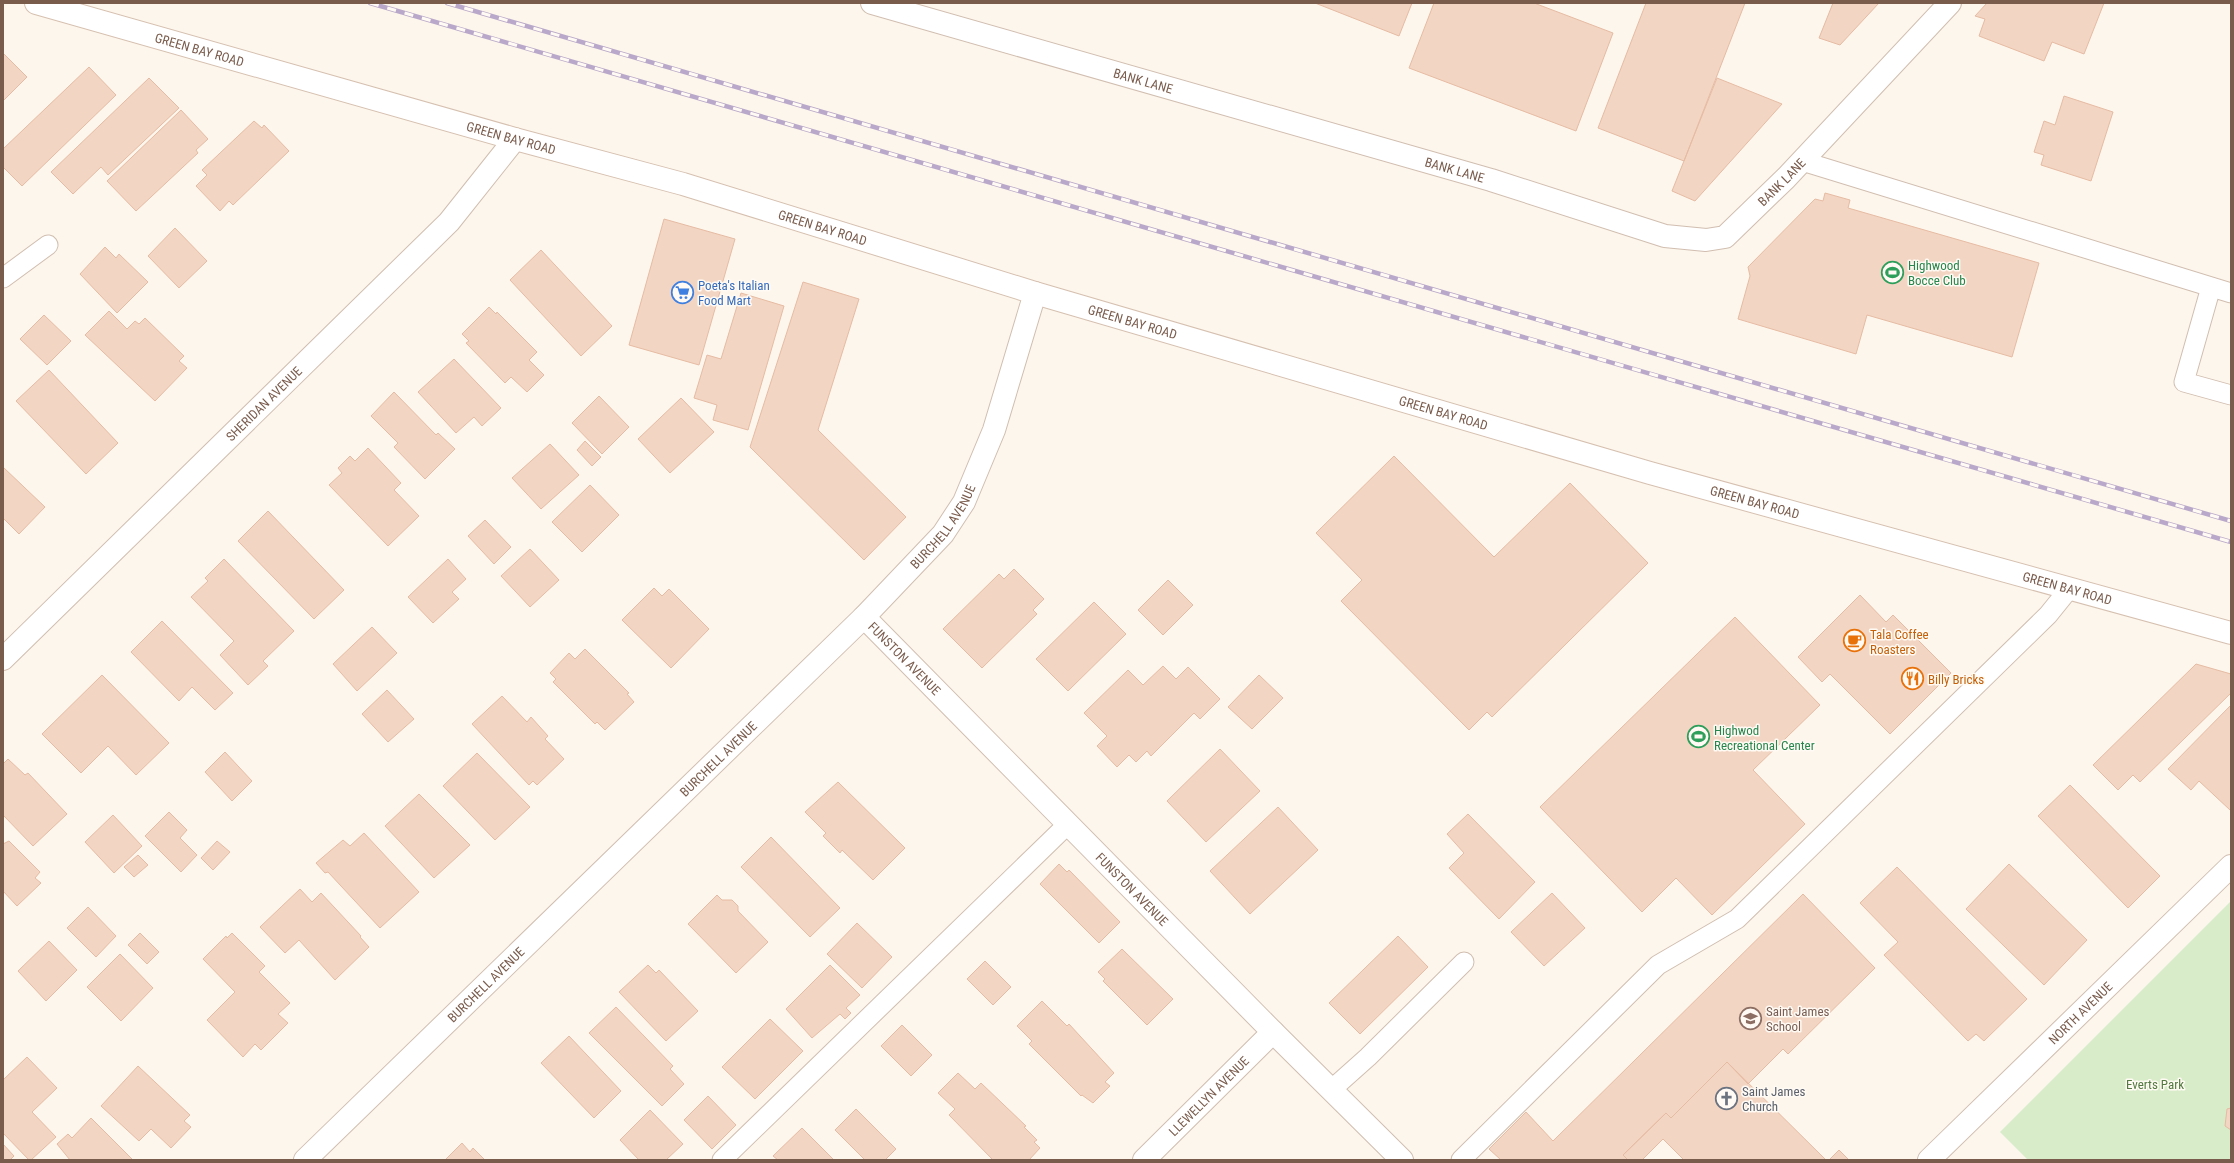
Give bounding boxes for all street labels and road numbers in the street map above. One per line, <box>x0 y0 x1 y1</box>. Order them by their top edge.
street label: GREEN BAY ROAD <box>153 30 246 69</box>
street label: BANK LANE <box>1112 65 1175 96</box>
street label: GREEN BAY ROAD <box>465 118 558 157</box>
street label: BANK LANE <box>1423 154 1486 185</box>
street label: BANK LANE <box>1755 155 1808 209</box>
street label: GREEN BAY ROAD <box>776 206 869 248</box>
street label: GREEN BAY ROAD <box>1086 301 1179 342</box>
street label: SHERIDAN AVENUE <box>223 363 305 444</box>
street label: GREEN BAY ROAD <box>1397 392 1490 433</box>
street label: BURCHELL AVENUE <box>907 482 978 571</box>
street label: GREEN BAY ROAD <box>1709 482 1801 521</box>
street label: GREEN BAY ROAD <box>2021 568 2114 607</box>
street label: FUNSTON AVENUE <box>866 619 944 698</box>
street label: BURCHELL AVENUE <box>677 718 760 799</box>
street label: FUNSTON AVENUE <box>1093 849 1171 929</box>
street label: BURCHELL AVENUE <box>444 944 527 1025</box>
street label: NORTH AVENUE <box>2045 979 2115 1047</box>
street label: LLEWELLYN AVENUE <box>1166 1053 1252 1139</box>

